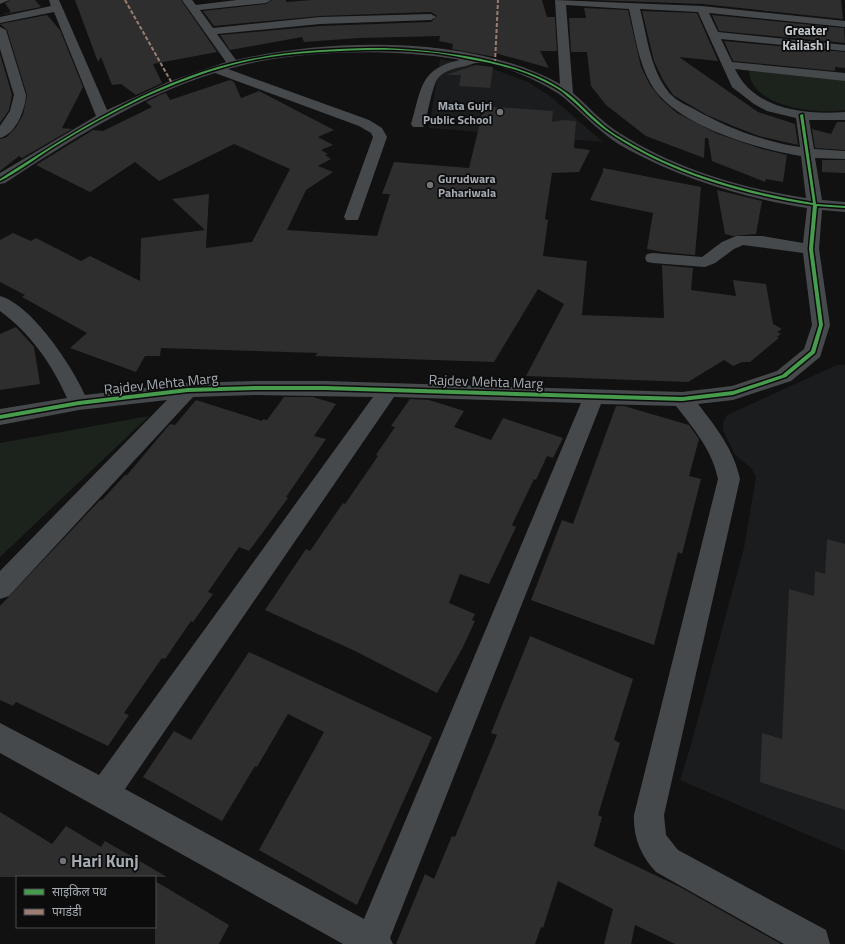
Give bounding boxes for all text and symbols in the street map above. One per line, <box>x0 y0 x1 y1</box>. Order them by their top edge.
district label: Greater Kailash I <box>782 20 830 55</box>
place label: Mata Gujri Public School <box>423 96 492 129</box>
marker: Mata Gujri Public School <box>495 107 505 117</box>
place label: Gurudwara Pahariwala <box>438 169 496 202</box>
marker: Gurudwara Pahariwala <box>425 180 435 190</box>
street label: Rajdev Mehta Marg <box>103 367 219 399</box>
street label: Rajdev Mehta Marg <box>428 369 544 393</box>
place label: Hari Kunj <box>71 848 139 874</box>
marker: Hari Kunj <box>58 856 68 866</box>
legend <box>16 876 156 928</box>
text: साइकिल पथ <box>52 882 107 901</box>
text: पगडंडी <box>52 902 82 921</box>

